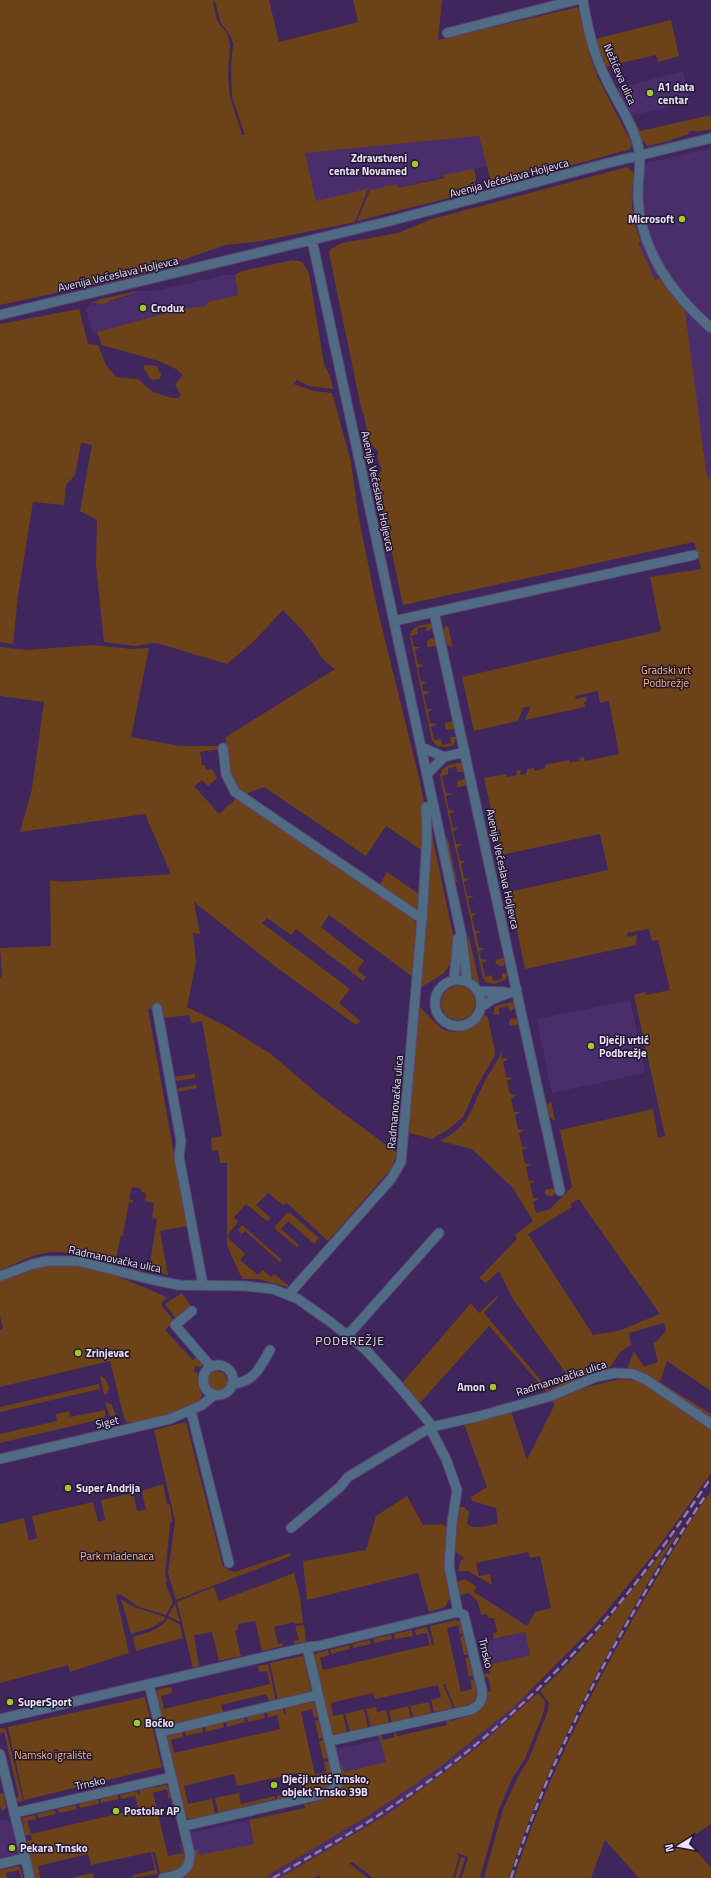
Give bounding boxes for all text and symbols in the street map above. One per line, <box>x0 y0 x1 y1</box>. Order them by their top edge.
street label: Nežićeva ulica <box>600 41 641 107</box>
place label: A1 data centar <box>658 79 695 108</box>
marker: A1 data centar <box>645 88 655 98</box>
place label: Zdravstveni centar Novamed <box>329 150 407 179</box>
street label: Avenija Većeslava Holjevca <box>448 154 571 202</box>
marker: Zdravstveni centar Novamed <box>410 159 420 169</box>
place label: Microsoft <box>628 211 674 227</box>
marker: Microsoft <box>677 214 687 224</box>
street label: Avenija Većeslava Holjevca <box>56 252 180 296</box>
place label: Crodux <box>151 300 185 316</box>
marker: Crodux <box>138 303 148 313</box>
street label: Avenija Većeslava Holjevca <box>357 429 399 553</box>
park label: Gradski vrt Podbrežje <box>641 662 691 691</box>
street label: Avenija Većeslava Holjevca <box>482 807 524 931</box>
place label: Dječji vrtić Podbrežje <box>599 1032 649 1061</box>
marker: Dječji vrtić Podbrežje <box>586 1041 596 1051</box>
street label: Radmanovačka ulica <box>383 1054 407 1150</box>
street label: Radmanovačka ulica <box>67 1241 163 1277</box>
district label: PODBREŽJE <box>315 1331 385 1350</box>
place label: Zrinjevac <box>86 1345 129 1361</box>
marker: Zrinjevac <box>73 1348 83 1358</box>
street label: Radmanovačka ulica <box>514 1356 609 1400</box>
place label: Amon <box>457 1379 485 1395</box>
marker: Amon <box>488 1382 498 1392</box>
street label: Siget <box>94 1412 120 1432</box>
place label: Super Andrija <box>76 1480 141 1496</box>
marker: Super Andrija <box>63 1483 73 1493</box>
park label: Park mladenaca <box>80 1548 154 1564</box>
street label: Trnsko <box>475 1636 497 1670</box>
place label: SuperSport <box>18 1694 72 1710</box>
marker: SuperSport <box>5 1697 15 1707</box>
place label: Boćko <box>145 1715 174 1731</box>
marker: Boćko <box>132 1718 142 1728</box>
park label: Namsko igralište <box>14 1747 92 1763</box>
place label: Dječji vrtić Trnsko, objekt Trnsko 39B <box>282 1771 369 1800</box>
street label: Trnsko <box>73 1772 107 1794</box>
marker: Dječji vrtić Trnsko, objekt Trnsko 39B <box>269 1780 279 1790</box>
place label: Postolar AP <box>124 1803 180 1819</box>
marker: Postolar AP <box>111 1806 121 1816</box>
north arrow <box>659 1826 699 1866</box>
place label: Pekara Trnsko <box>20 1840 88 1856</box>
marker: Pekara Trnsko <box>7 1843 17 1853</box>
text: N <box>661 1843 678 1853</box>

